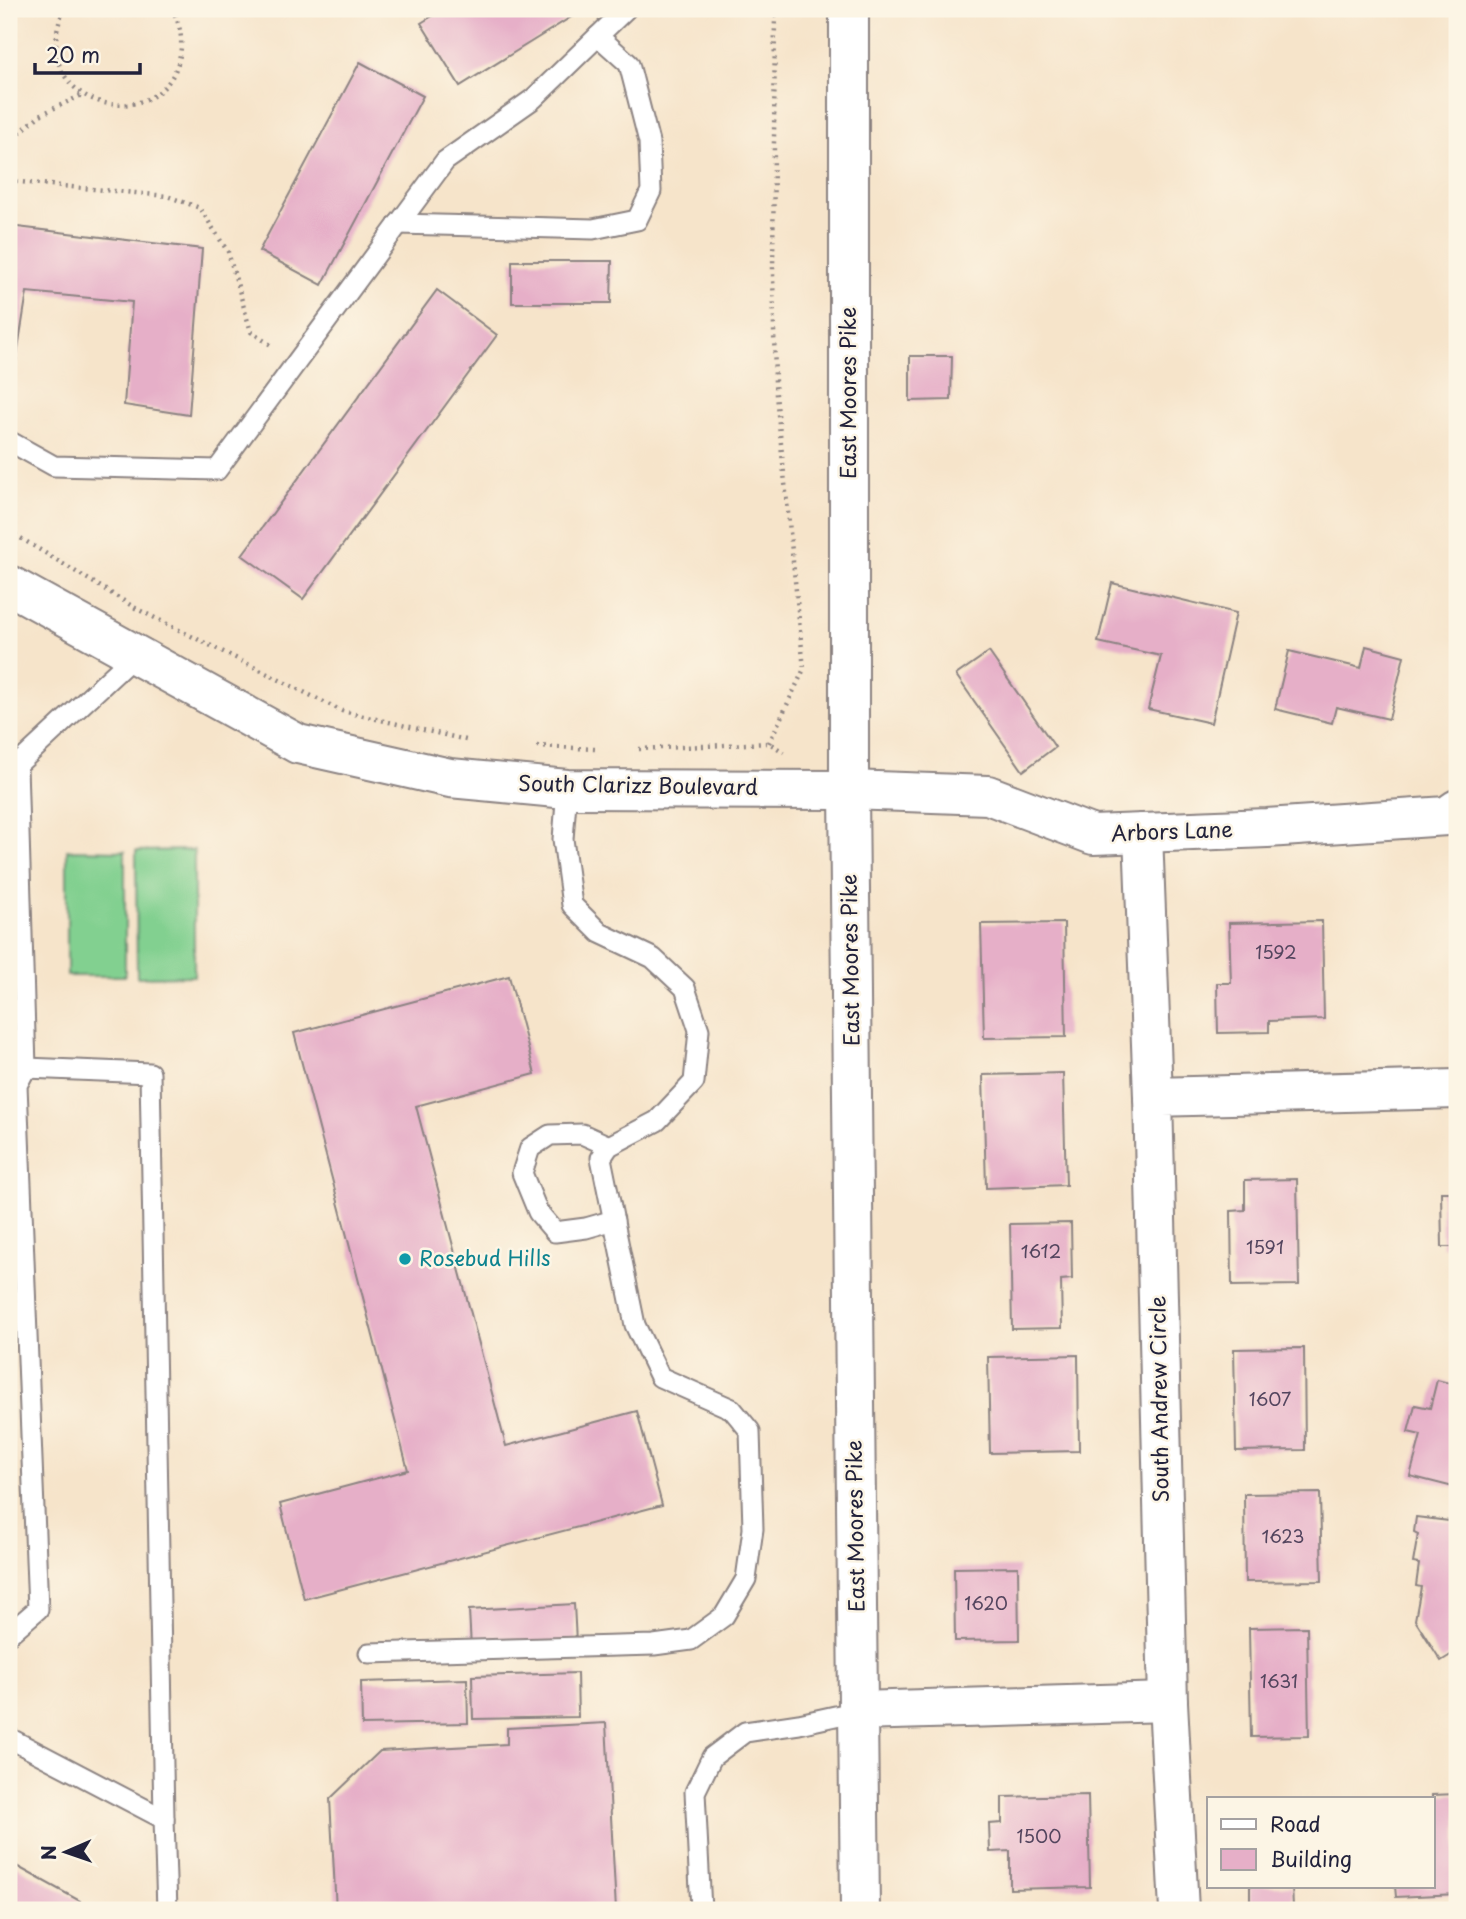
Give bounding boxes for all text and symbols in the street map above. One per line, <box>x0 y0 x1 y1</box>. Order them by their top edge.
scale bar <box>35 32 140 76</box>
text: 20 m <box>46 38 100 70</box>
street label: East Moores Pike <box>831 307 863 479</box>
street label: South Clarizz Boulevard <box>518 766 758 802</box>
street label: Arbors Lane <box>1110 812 1233 848</box>
street label: East Moores Pike <box>832 874 867 1046</box>
house number: 1592 <box>1255 938 1297 965</box>
house number: 1591 <box>1246 1233 1284 1260</box>
house number: 1612 <box>1021 1237 1061 1264</box>
place label: Rosebud Hills <box>419 1241 551 1273</box>
marker: Rosebud Hills <box>397 1251 413 1267</box>
street label: South Andrew Circle <box>1140 1295 1176 1503</box>
house number: 1607 <box>1249 1385 1291 1412</box>
street label: East Moores Pike <box>837 1440 872 1612</box>
house number: 1623 <box>1261 1522 1305 1549</box>
house number: 1620 <box>964 1589 1008 1616</box>
house number: 1631 <box>1260 1667 1298 1694</box>
legend <box>1207 1797 1434 1888</box>
text: Road <box>1270 1807 1321 1839</box>
north arrow <box>32 1818 102 1888</box>
house number: 1500 <box>1017 1822 1061 1849</box>
text: Building <box>1270 1842 1352 1874</box>
text: N <box>34 1845 62 1861</box>

